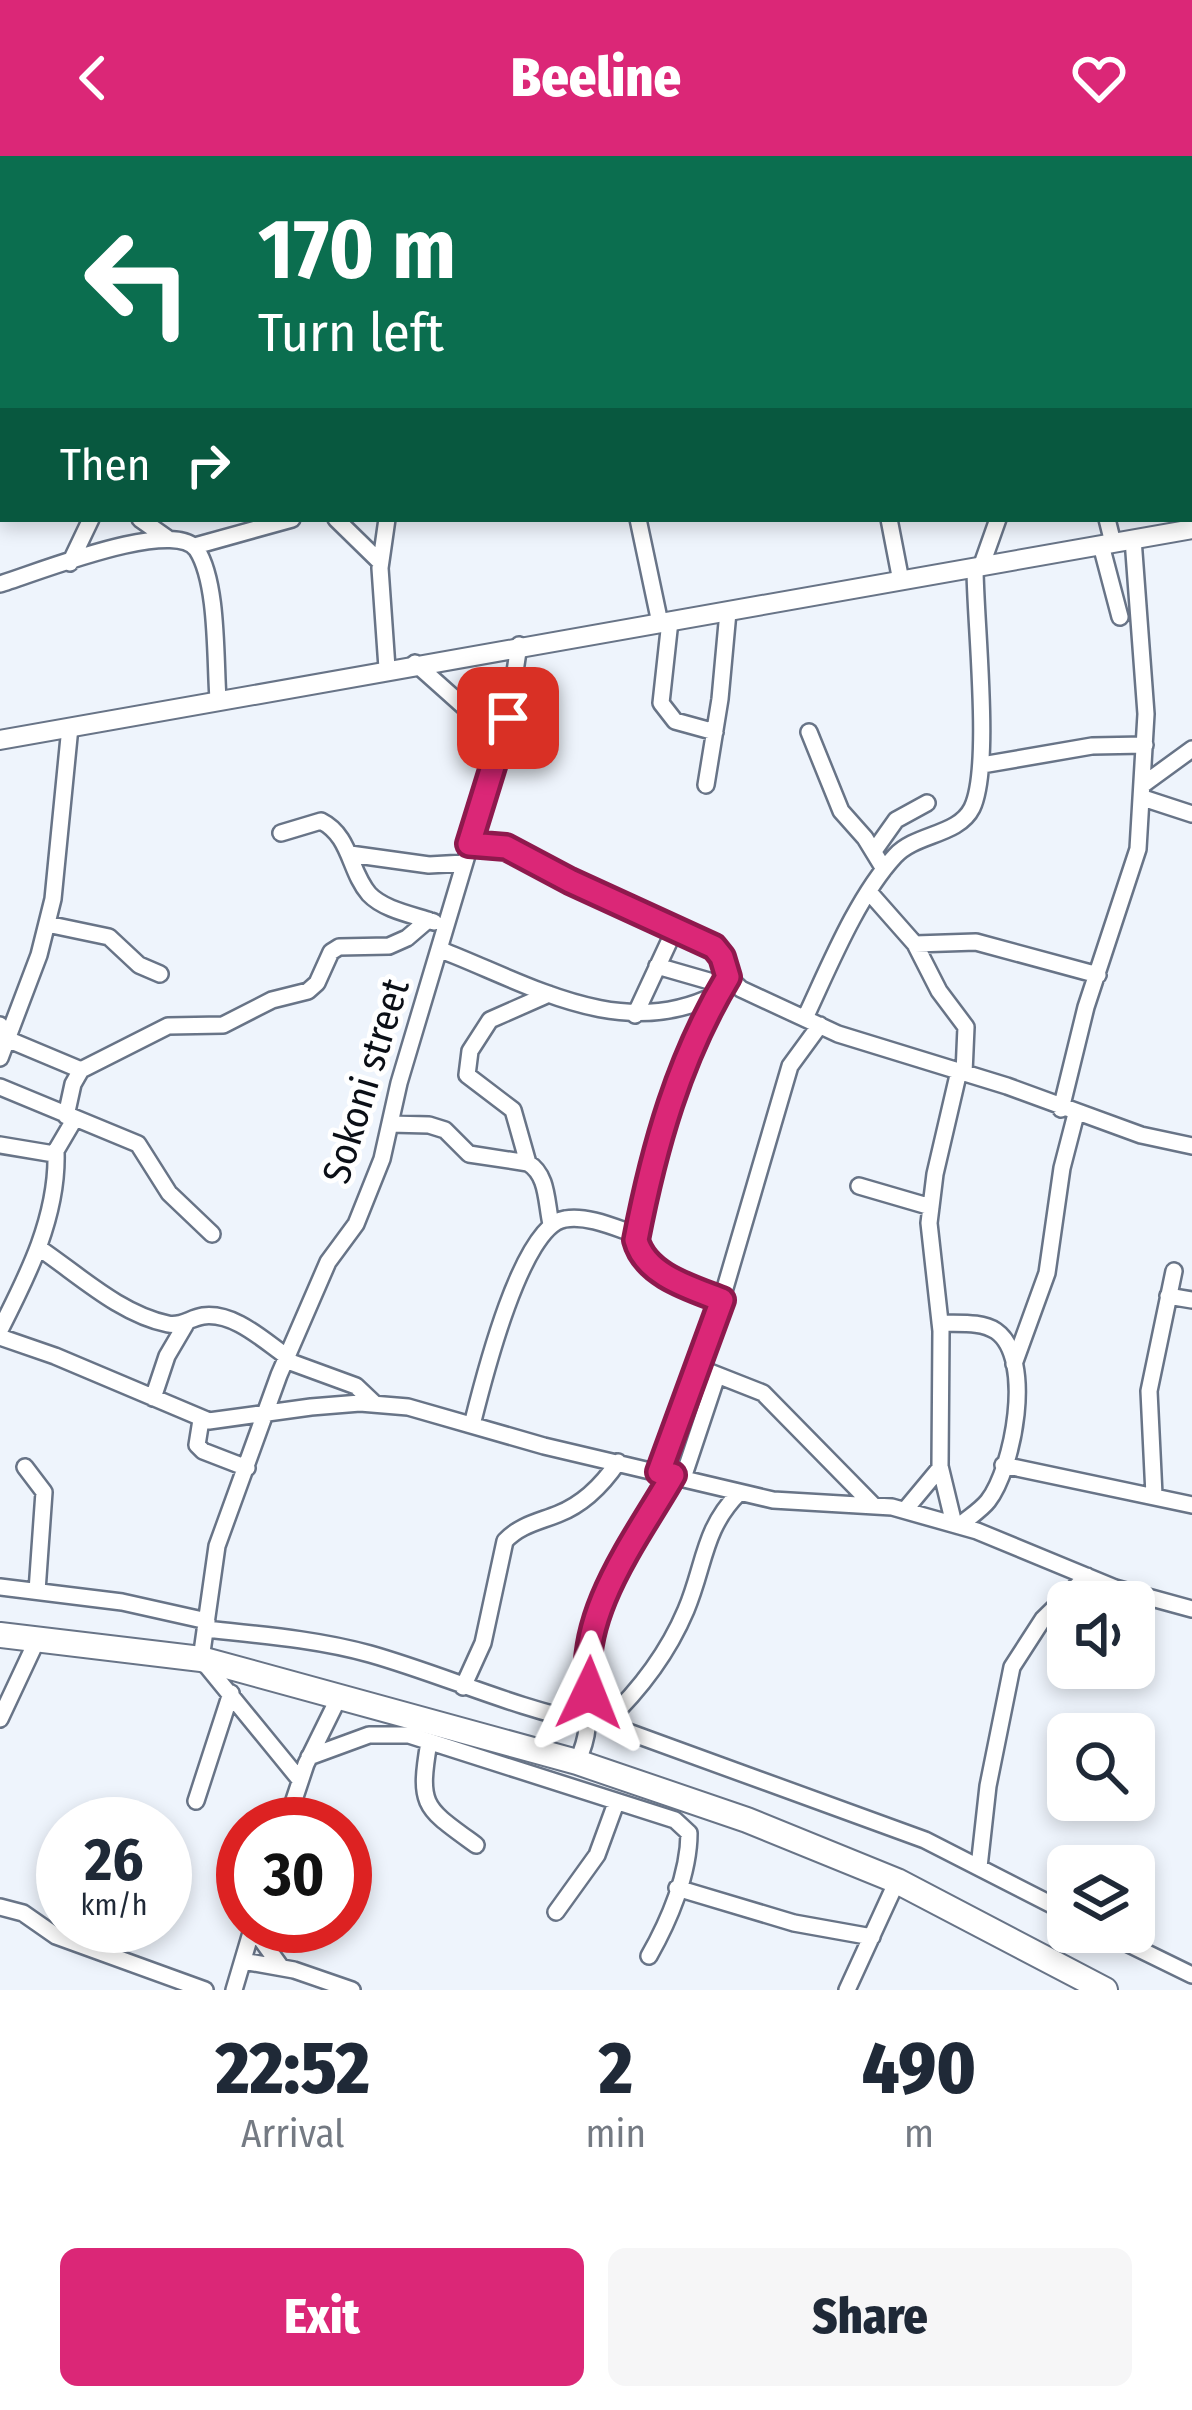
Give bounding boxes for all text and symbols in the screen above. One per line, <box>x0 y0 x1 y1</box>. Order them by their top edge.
icon: back <box>60 45 126 111</box>
icon: heart <box>1066 45 1132 111</box>
text: Beeline <box>511 46 681 110</box>
text: 170 m <box>258 199 456 300</box>
icon: left <box>60 204 216 360</box>
text: Turn left <box>258 301 444 365</box>
icon: right <box>175 432 241 498</box>
text: Then <box>60 438 151 492</box>
pin <box>457 667 559 769</box>
icon: arrive <box>475 685 541 751</box>
street label: Sokoni street <box>313 973 419 1189</box>
map controls <box>1047 1581 1155 1953</box>
button: sound <box>1047 1581 1155 1689</box>
position arrow <box>526 1630 652 1756</box>
button: search <box>1047 1713 1155 1821</box>
speed limit sign: 30 <box>216 1797 372 1953</box>
text: 26 <box>84 1824 144 1896</box>
button: layers <box>1047 1845 1155 1953</box>
text: km/h <box>81 1887 147 1923</box>
text: 22:52 <box>216 2026 370 2112</box>
text: 2 <box>599 2026 633 2112</box>
text: 490 <box>862 2026 976 2112</box>
text: Arrival <box>241 2111 345 2157</box>
text: min <box>586 2111 646 2157</box>
text: m <box>904 2111 934 2157</box>
button: Exit <box>60 2248 584 2386</box>
button: Share <box>608 2248 1132 2386</box>

